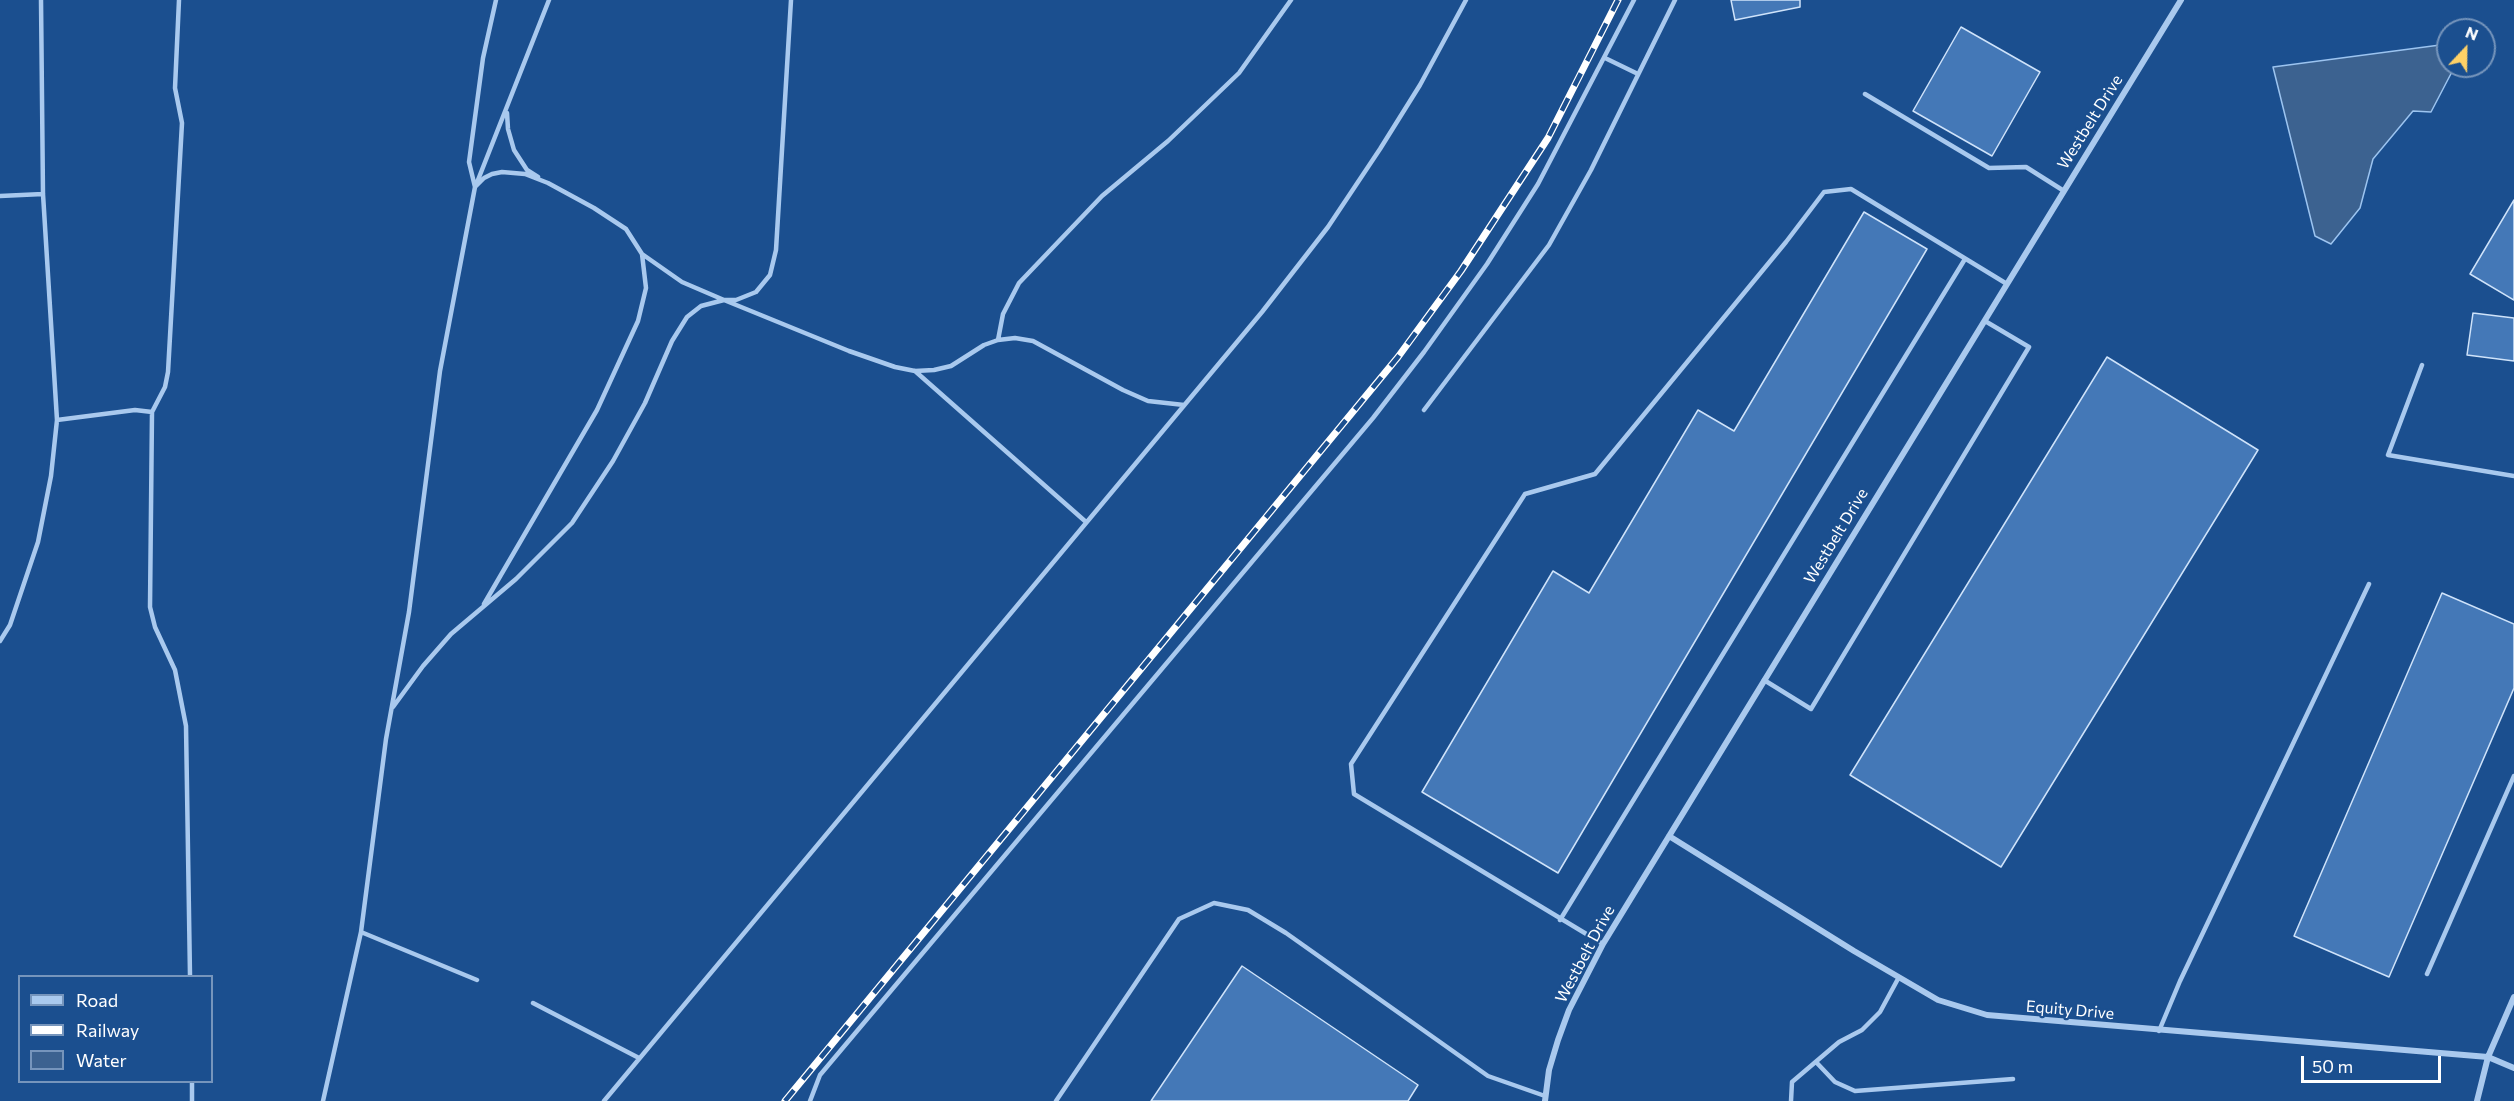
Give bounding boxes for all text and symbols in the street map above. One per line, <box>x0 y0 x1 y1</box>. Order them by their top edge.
north arrow <box>2436 18 2496 78</box>
text: N <box>2463 22 2481 44</box>
street label: Westbelt Drive <box>2053 71 2127 173</box>
street label: Westbelt Drive <box>1800 485 1872 587</box>
street label: Westbelt Drive <box>1551 902 1619 1006</box>
legend <box>18 975 213 1083</box>
text: Road <box>76 989 118 1011</box>
street label: Equity Drive <box>2025 997 2115 1023</box>
text: Railway <box>76 1019 139 1041</box>
scale bar <box>2304 1044 2444 1082</box>
text: Water <box>76 1049 127 1071</box>
text: 50 m <box>2312 1055 2353 1077</box>

